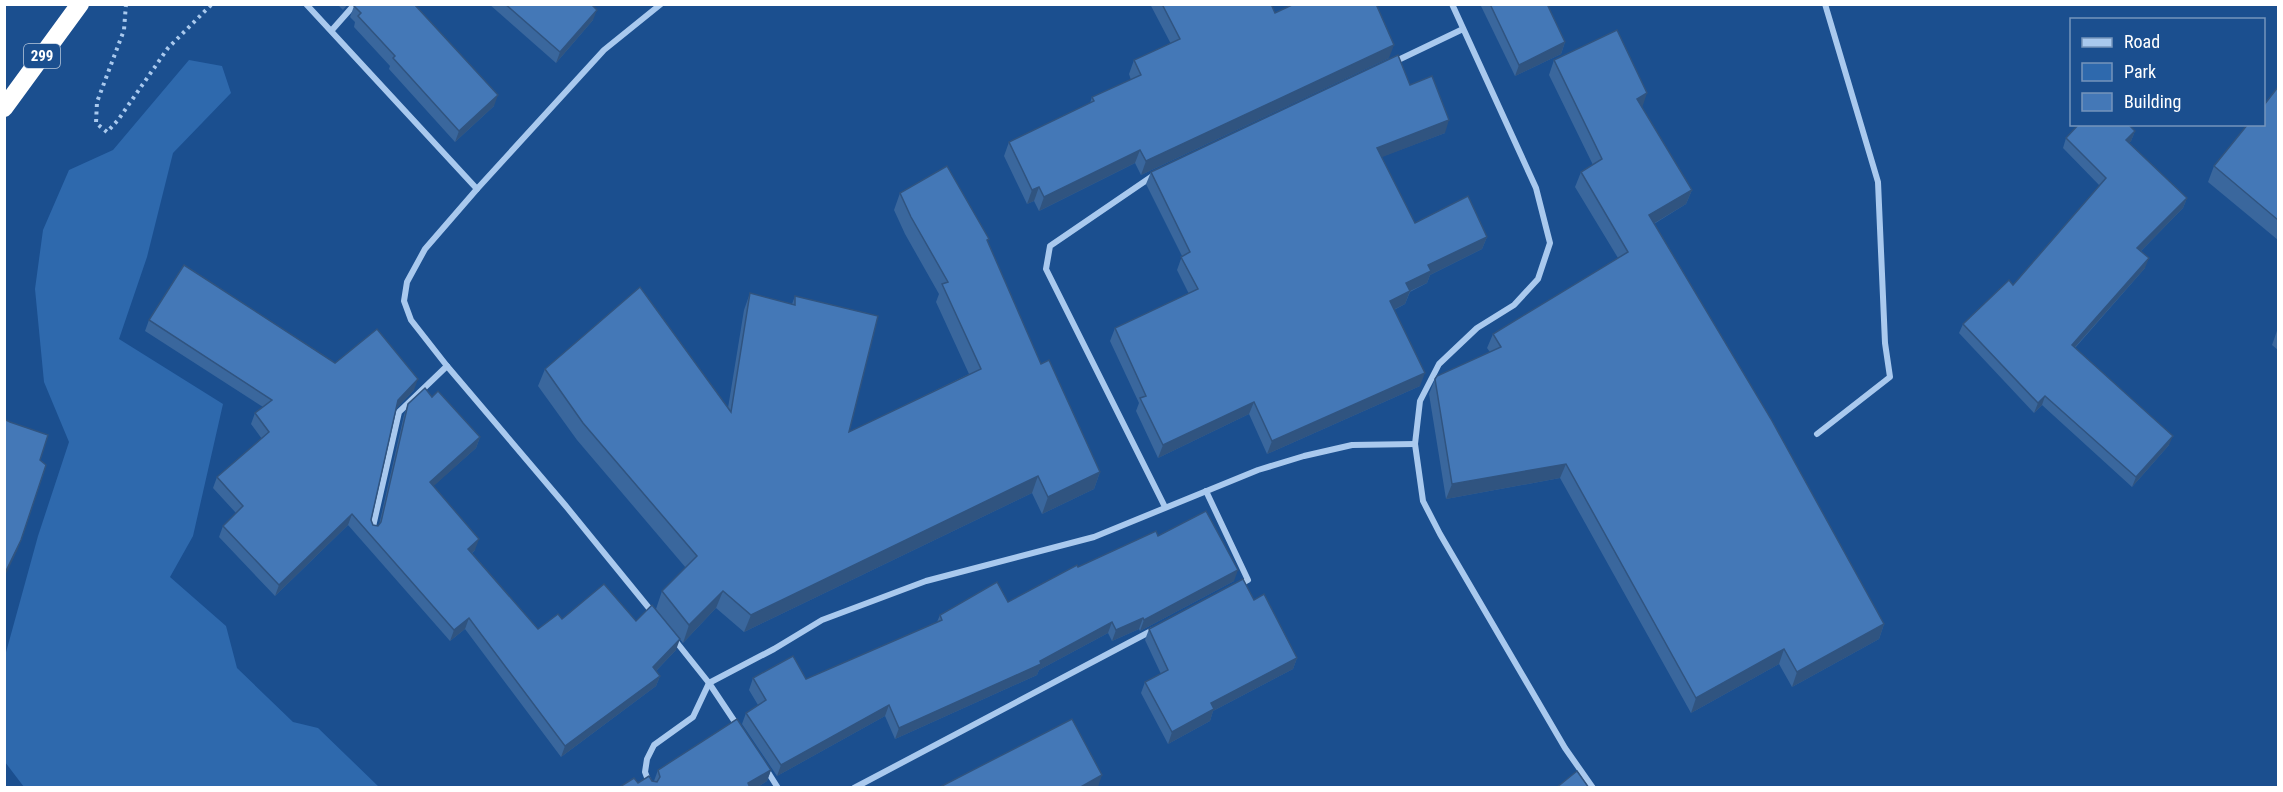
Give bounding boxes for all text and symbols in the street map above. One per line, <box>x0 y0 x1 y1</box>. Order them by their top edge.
legend <box>2070 18 2265 126</box>
text: Road <box>2124 31 2160 52</box>
road number: 299 <box>24 44 60 68</box>
text: Park <box>2124 61 2156 82</box>
text: Building <box>2124 91 2181 112</box>

